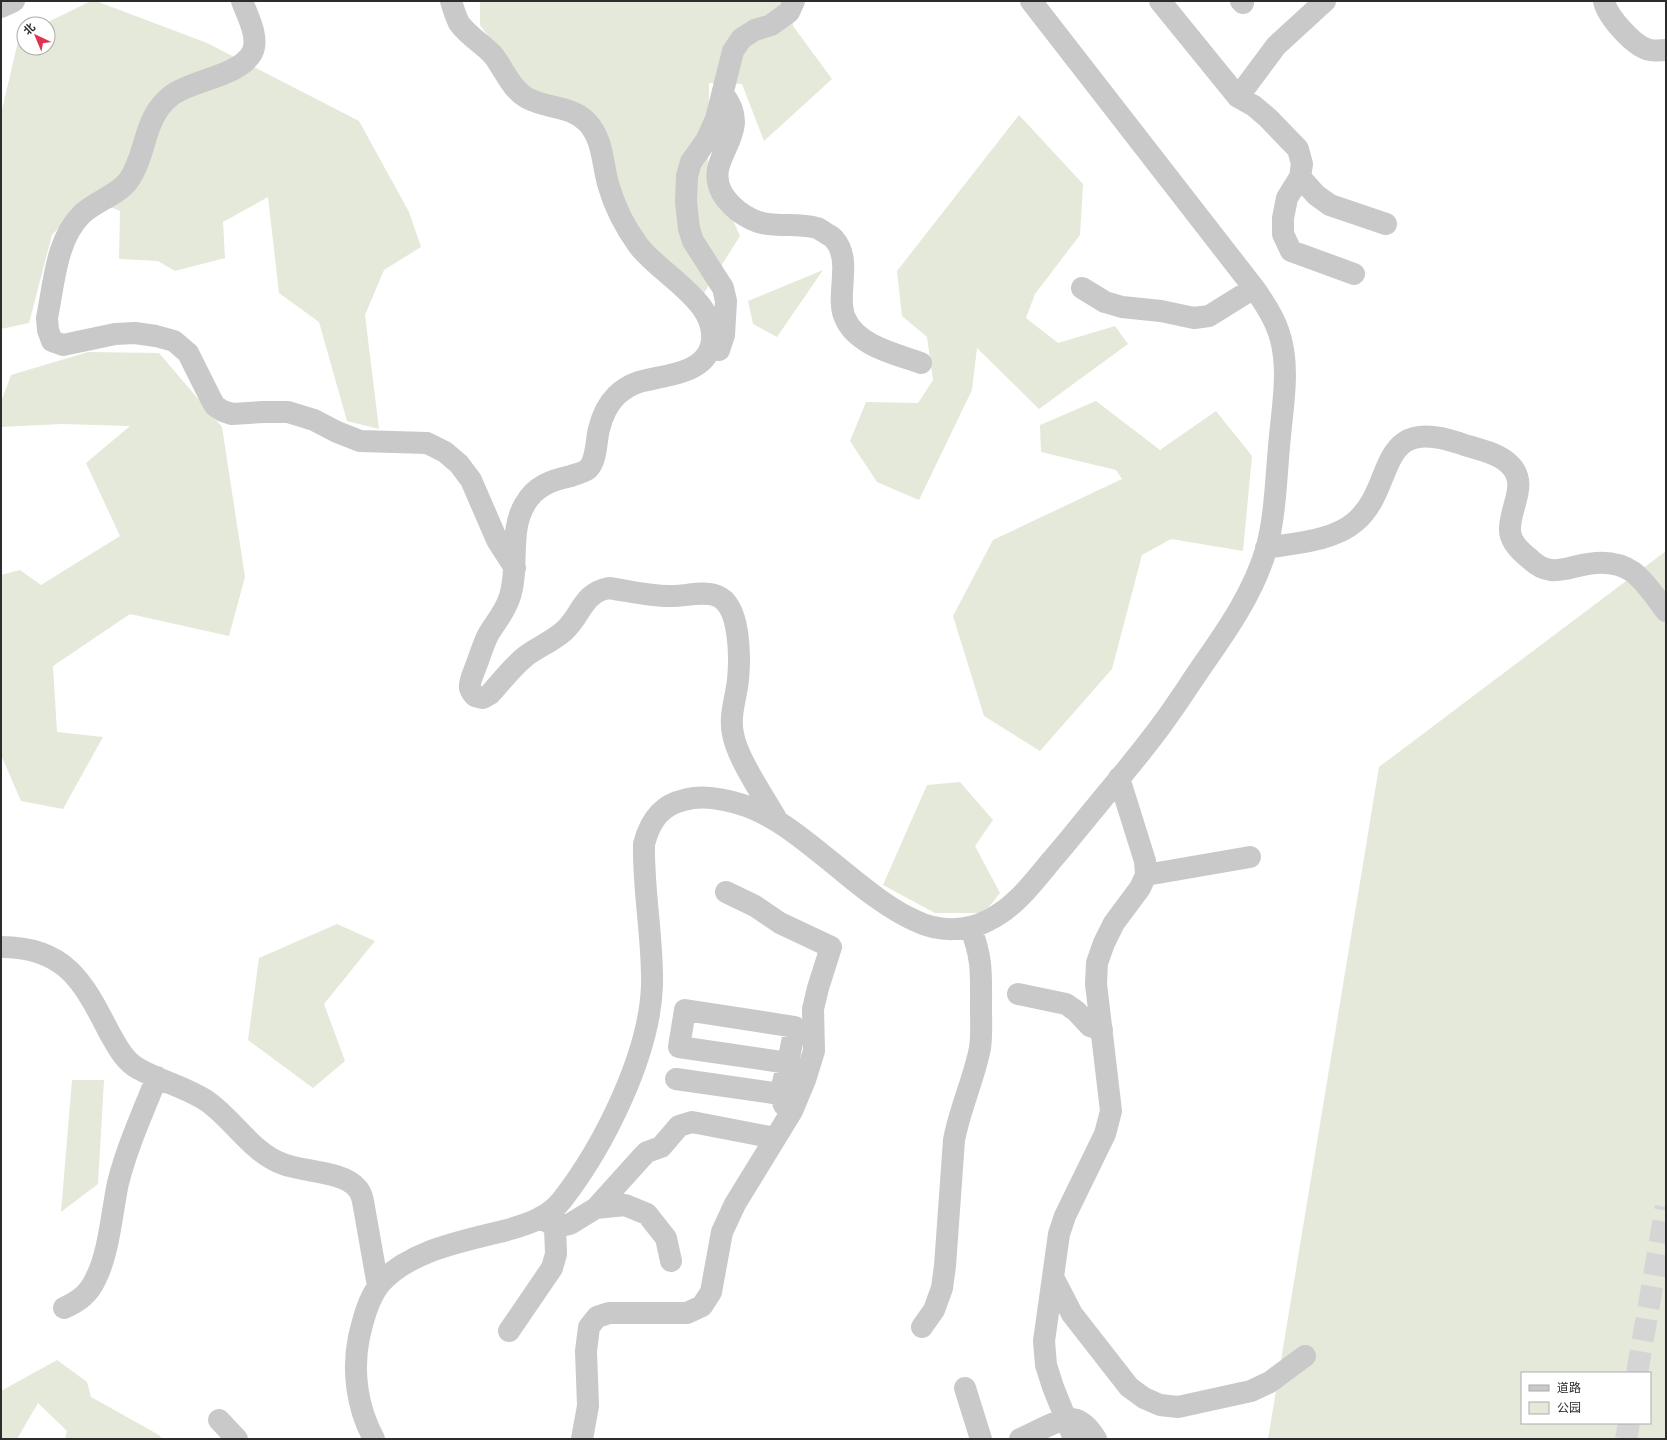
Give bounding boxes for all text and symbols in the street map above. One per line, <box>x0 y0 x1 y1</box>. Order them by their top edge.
north arrow <box>16 16 56 56</box>
text: 北 <box>20 20 38 38</box>
legend <box>1521 1372 1651 1424</box>
text: 道路 <box>1557 1380 1581 1395</box>
text: 公园 <box>1557 1400 1581 1415</box>

